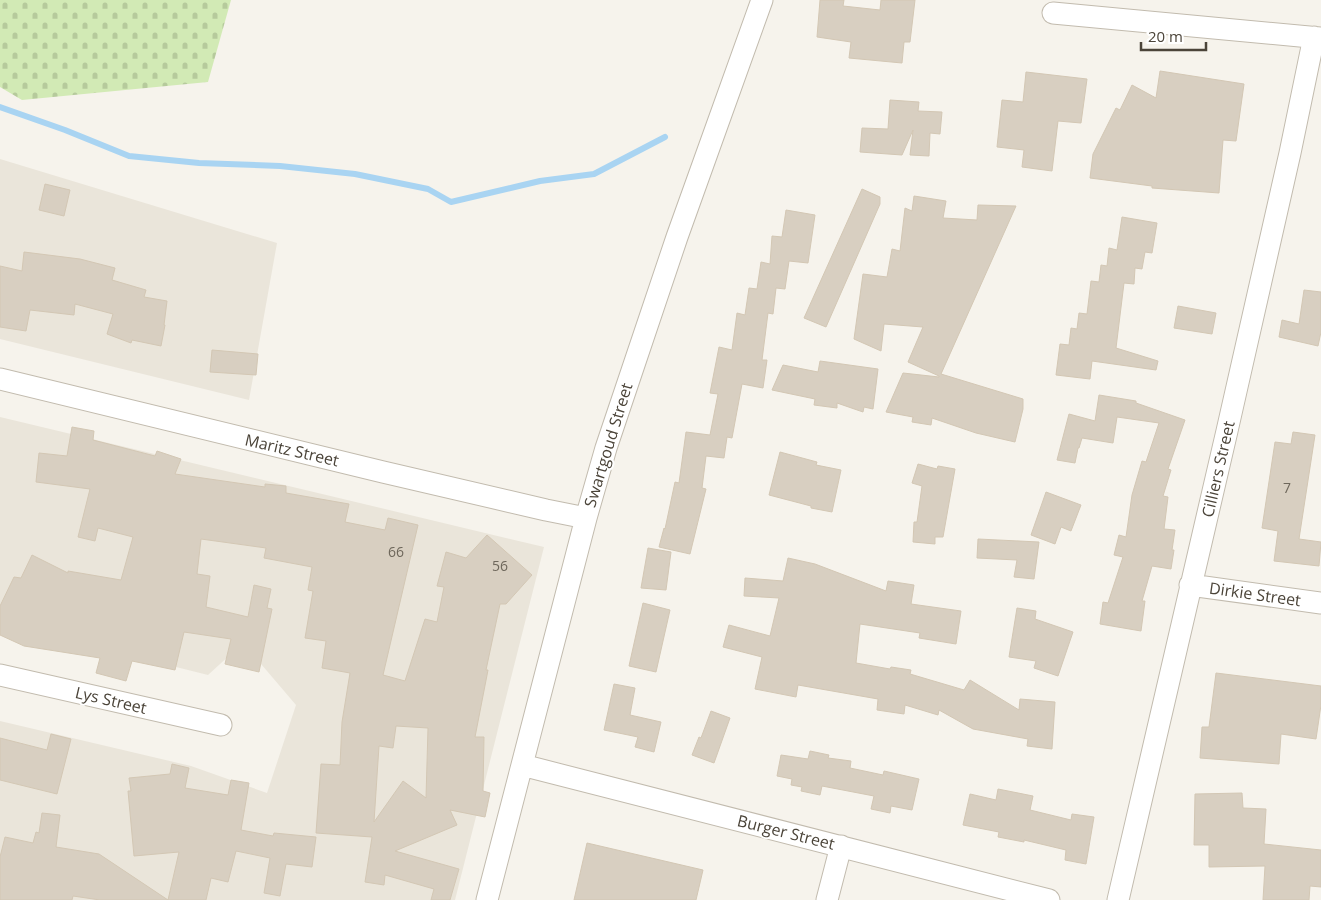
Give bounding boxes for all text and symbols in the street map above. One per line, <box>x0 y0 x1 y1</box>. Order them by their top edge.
scale bar <box>1141 20 1206 52</box>
text: 20 m <box>1148 26 1183 46</box>
street label: Swartgoud Street <box>579 380 637 510</box>
street label: Cilliers Street <box>1196 418 1240 519</box>
street label: Maritz Street <box>243 428 341 472</box>
house number: 7 <box>1283 478 1291 497</box>
house number: 66 <box>388 542 404 561</box>
house number: 56 <box>492 556 508 575</box>
street label: Dirkie Street <box>1208 577 1303 611</box>
street label: Lys Street <box>73 681 149 719</box>
street label: Burger Street <box>735 809 837 855</box>

